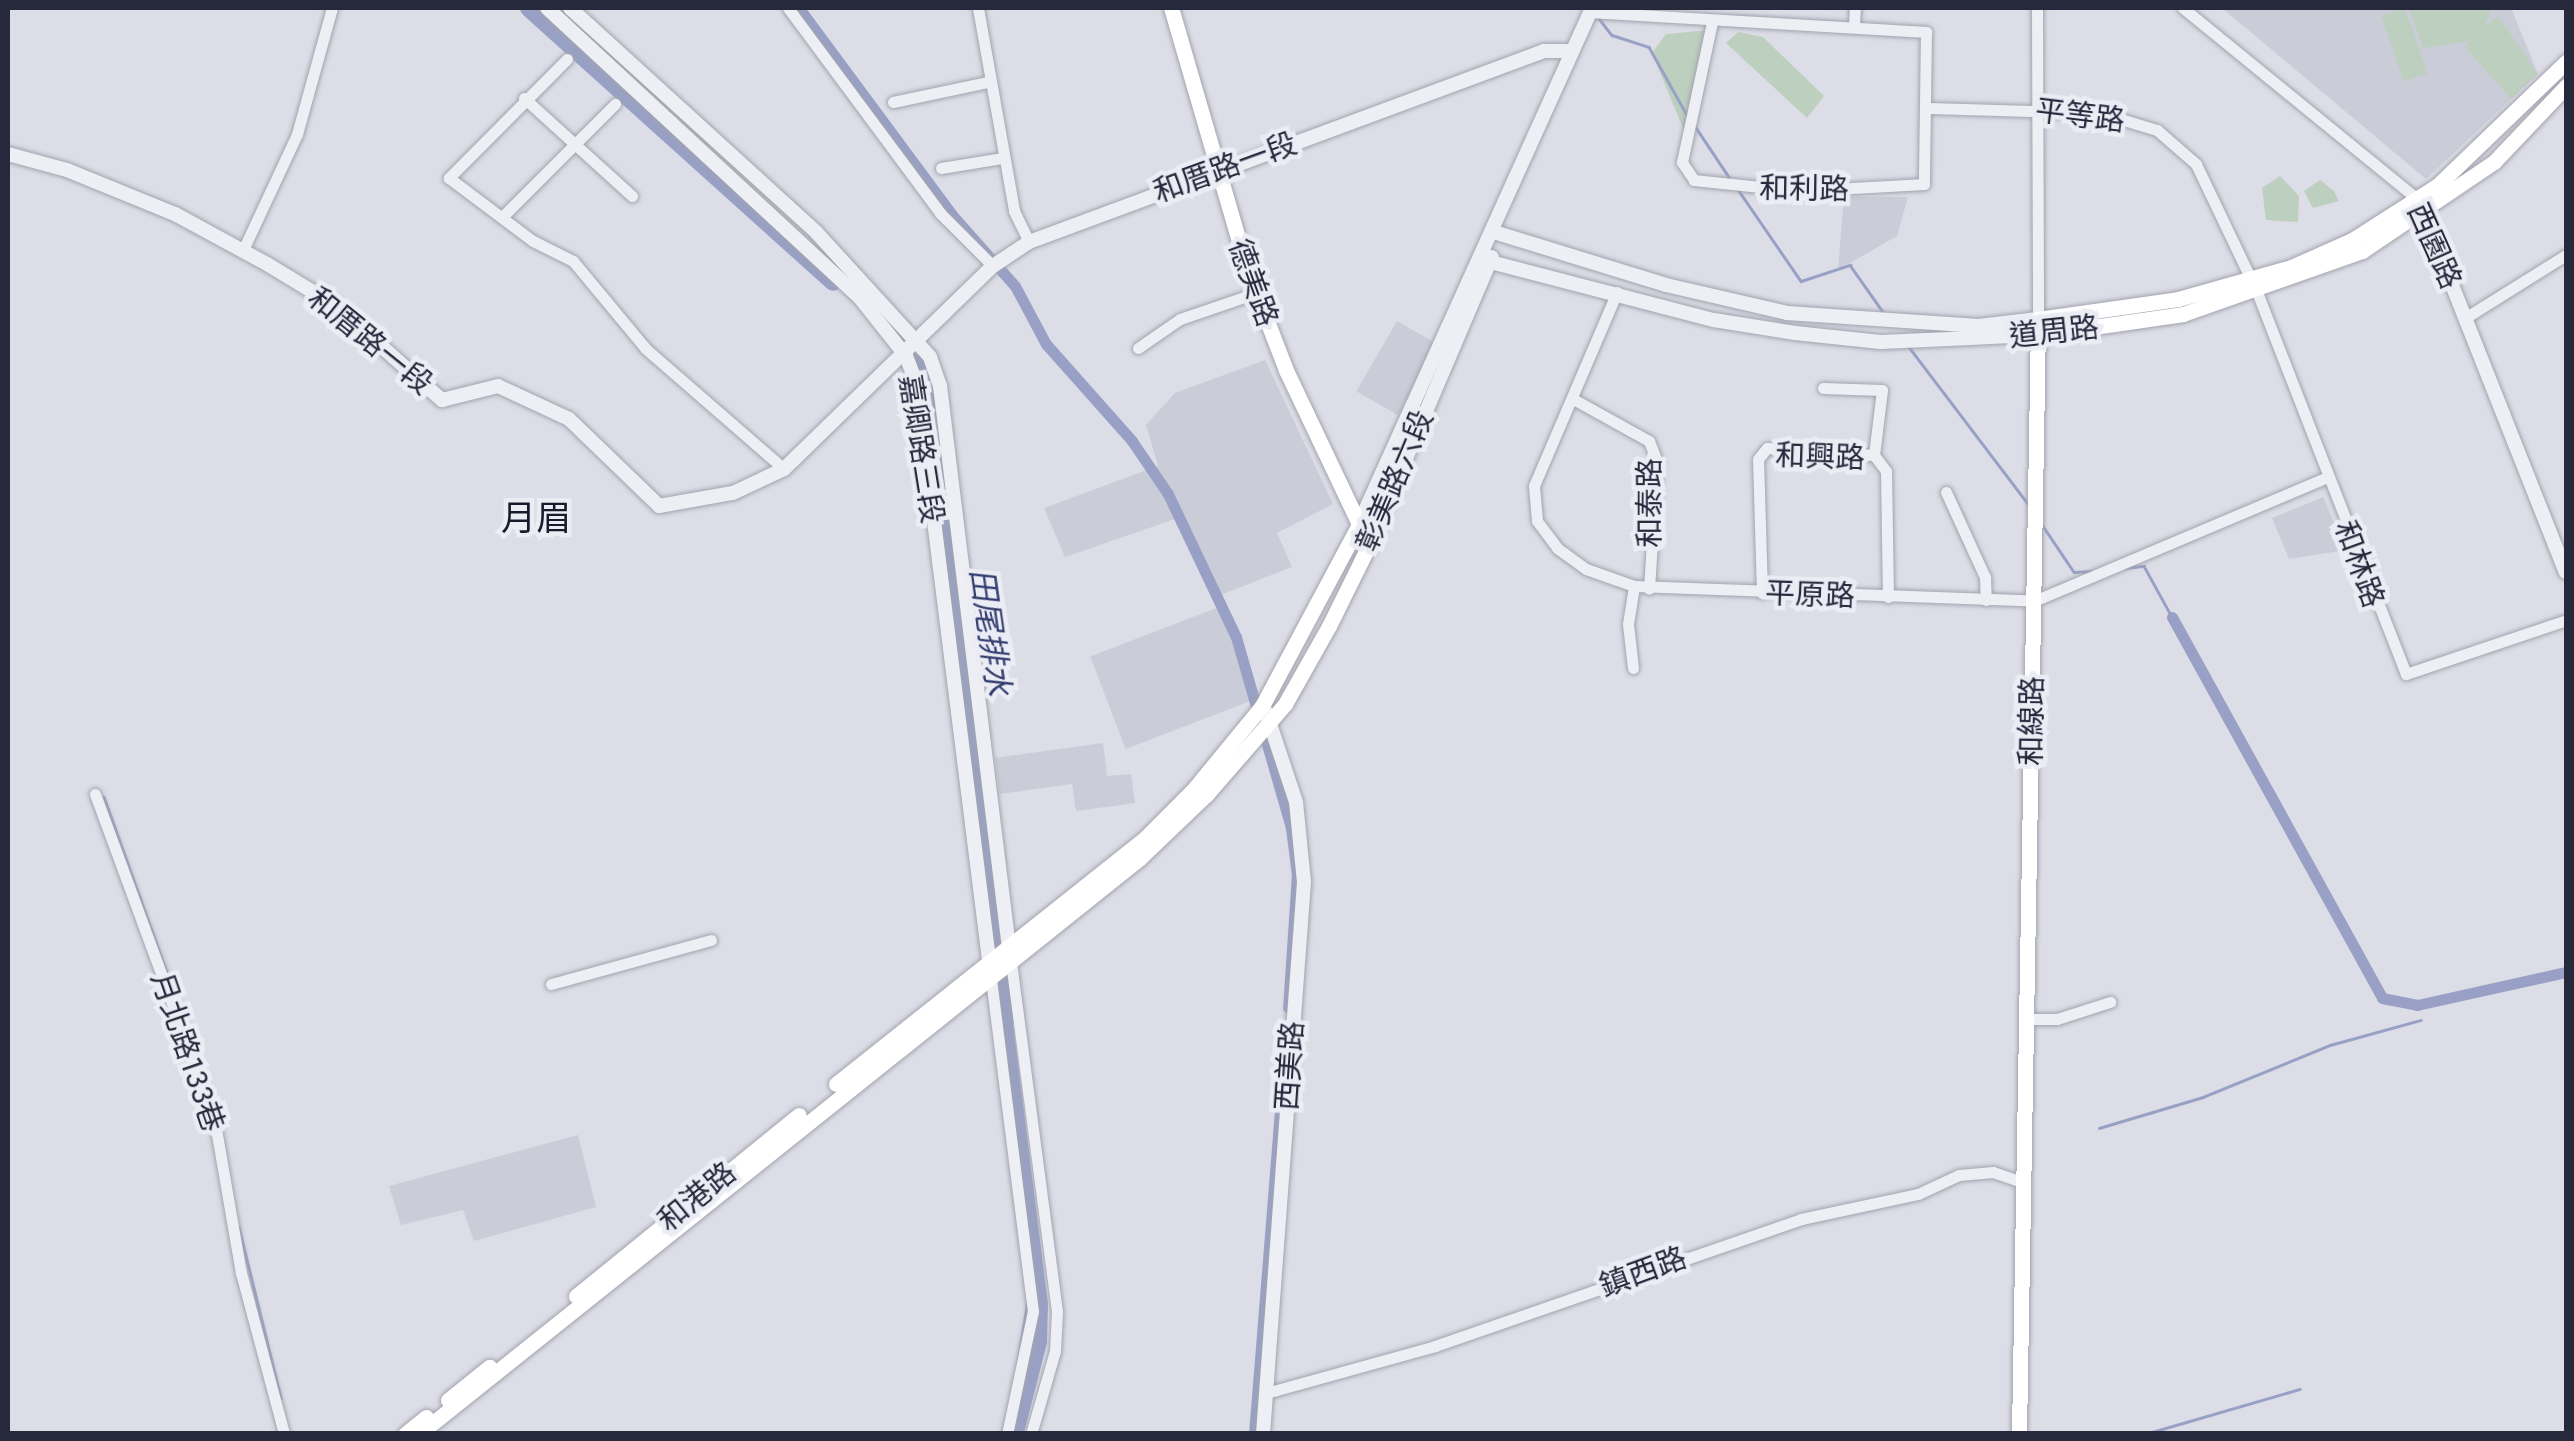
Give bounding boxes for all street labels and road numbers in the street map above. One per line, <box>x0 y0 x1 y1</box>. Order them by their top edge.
street label: 平等路 <box>2033 93 2127 139</box>
street label: 和厝路一段 <box>1148 125 1302 211</box>
street label: 和利路 <box>1759 170 1849 208</box>
street label: 西園路 <box>2399 198 2469 294</box>
street label: 德美路 <box>1221 235 1285 331</box>
street label: 和厝路一段 <box>300 280 440 402</box>
street label: 道周路 <box>2007 309 2101 355</box>
street label: 嘉卿路三段 <box>891 372 951 526</box>
street label: 彰美路六段 <box>1349 405 1441 557</box>
street label: 和興路 <box>1774 437 1866 477</box>
street label: 和泰路 <box>1632 458 1668 548</box>
street label: 和林路 <box>2327 516 2391 612</box>
street label: 平原路 <box>1764 575 1856 615</box>
street label: 和線路 <box>2013 676 2051 766</box>
street label: 月北路133巷 <box>143 968 231 1136</box>
street label: 西美路 <box>1269 1020 1311 1112</box>
street label: 和港路 <box>651 1155 743 1239</box>
street label: 鎮西路 <box>1595 1240 1691 1304</box>

